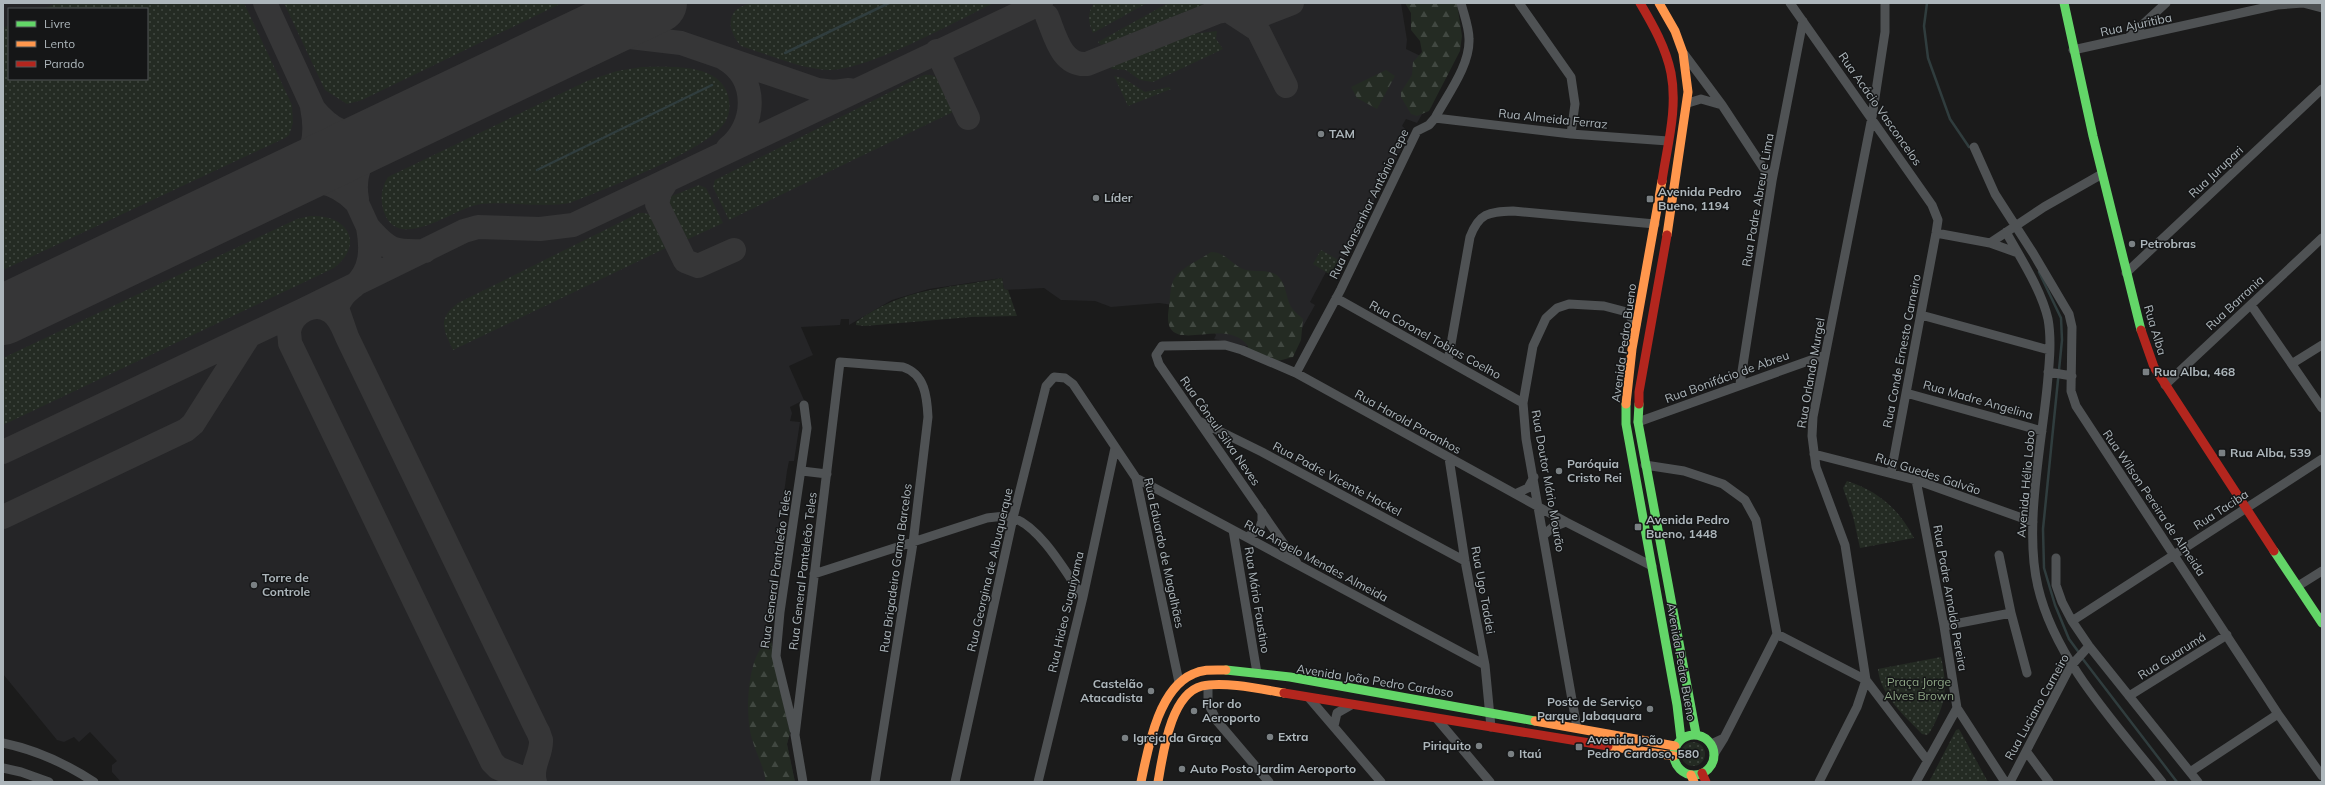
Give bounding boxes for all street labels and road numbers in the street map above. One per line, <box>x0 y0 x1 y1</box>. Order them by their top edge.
street label: Rua Ajuritiba <box>2099 10 2173 39</box>
street label: Rua Acácio Vasconcelos <box>1836 49 1925 168</box>
street label: Rua Almeida Ferraz <box>1498 105 1608 132</box>
street label: Rua Monsenhor Antônio Pepe <box>1326 126 1411 281</box>
street label: Rua Padre Abreu e Lima <box>1738 132 1777 268</box>
street label: Rua Jurupari <box>2185 142 2246 201</box>
street label: Rua Barrania <box>2203 272 2267 333</box>
street label: Rua Conde Ernesto Carneiro <box>1879 273 1924 429</box>
street label: Avenida Pedro Bueno <box>1608 282 1639 403</box>
street label: Rua Coronel Tobias Coelho <box>1367 297 1504 382</box>
street label: Rua Alba <box>2141 303 2170 357</box>
street label: Rua Orlando Murgel <box>1793 317 1828 429</box>
street label: Rua Bonifácio de Abreu <box>1663 347 1791 406</box>
street label: Rua Cônsul Silva Neves <box>1177 373 1264 488</box>
street label: Rua Madre Angelina <box>1921 377 2035 422</box>
street label: Rua Harold Paranhos <box>1352 386 1464 457</box>
street label: Rua Doutor Mário Mourão <box>1529 409 1568 553</box>
street label: Rua Wilson Pereira de Almeida <box>2100 427 2209 579</box>
street label: Avenida Hélio Lobo <box>2013 430 2038 538</box>
street label: Rua Padre Vicente Hackel <box>1270 438 1404 519</box>
street label: Rua Guedes Galvão <box>1874 449 1983 498</box>
street label: Rua Eduardo de Magalhães <box>1141 476 1188 630</box>
street label: Rua Brigadeiro Gama Barcelos <box>876 482 915 654</box>
street label: Rua Georgina de Albuquerque <box>963 486 1016 653</box>
street label: Rua Taciba <box>2191 486 2251 533</box>
street label: Rua General Pantaleão Teles <box>757 489 794 649</box>
street label: Rua General Panteleão Teles <box>785 491 820 651</box>
street label: Rua Angelo Mendes Almeida <box>1242 516 1391 605</box>
street label: Rua Padre Arnaldo Pereira <box>1930 524 1971 672</box>
street label: Rua Ugo Taddei <box>1468 545 1499 635</box>
street label: Rua Mário Faustino <box>1242 546 1273 654</box>
street label: Rua Hideo Suguiyama <box>1044 550 1087 674</box>
street label: Avenida Pedro Bueno <box>1664 602 1699 722</box>
street label: Rua Guarumá <box>2135 629 2209 682</box>
street label: Rua Luciano Carneiro <box>2001 651 2072 762</box>
street label: Avenida João Pedro Cardoso <box>1296 661 1455 700</box>

